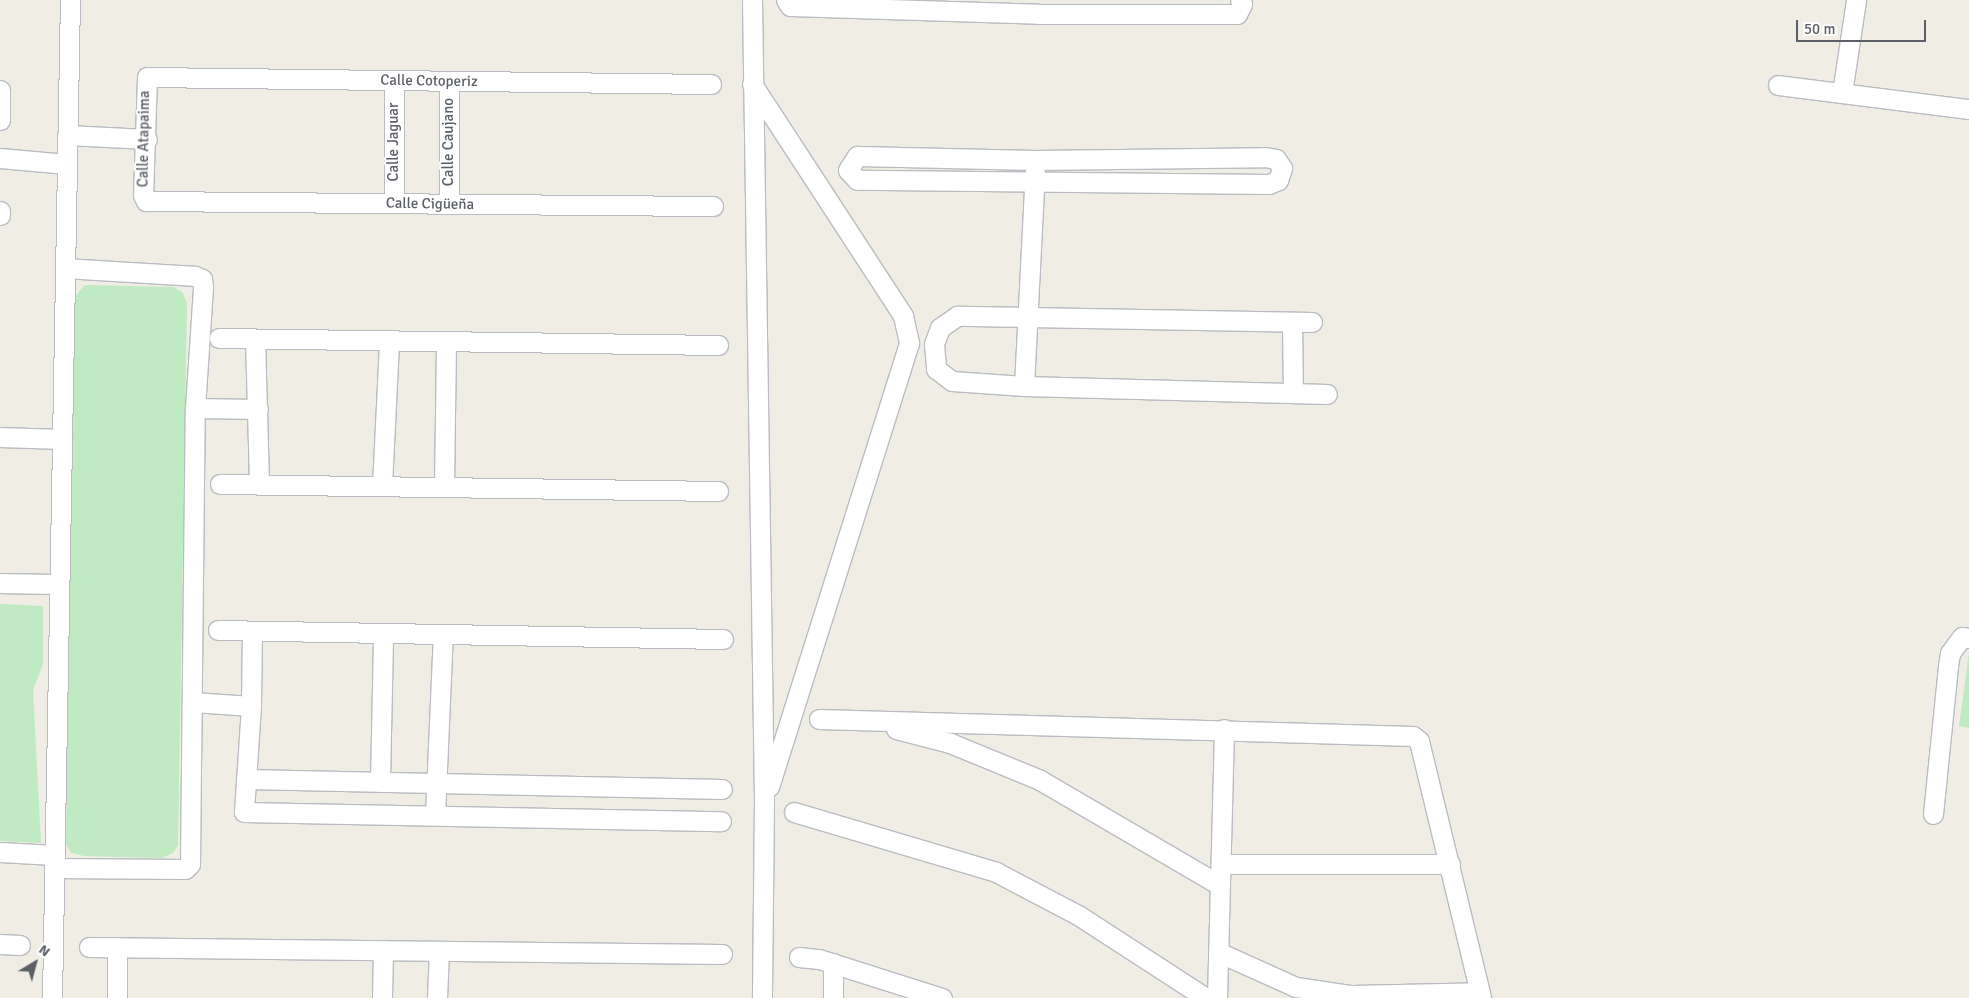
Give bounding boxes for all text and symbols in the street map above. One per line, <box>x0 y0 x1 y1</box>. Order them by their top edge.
scale bar <box>1799 10 1929 42</box>
text: 50 m <box>1804 20 1835 38</box>
street label: Calle Cotoperiz <box>380 71 478 91</box>
street label: Calle Atapaima <box>134 90 154 188</box>
street label: Calle Caujano <box>440 98 458 186</box>
street label: Calle Jaguar <box>385 103 403 181</box>
street label: Calle Cigüeña <box>386 194 474 214</box>
north arrow <box>10 938 60 988</box>
text: N <box>35 941 53 960</box>

